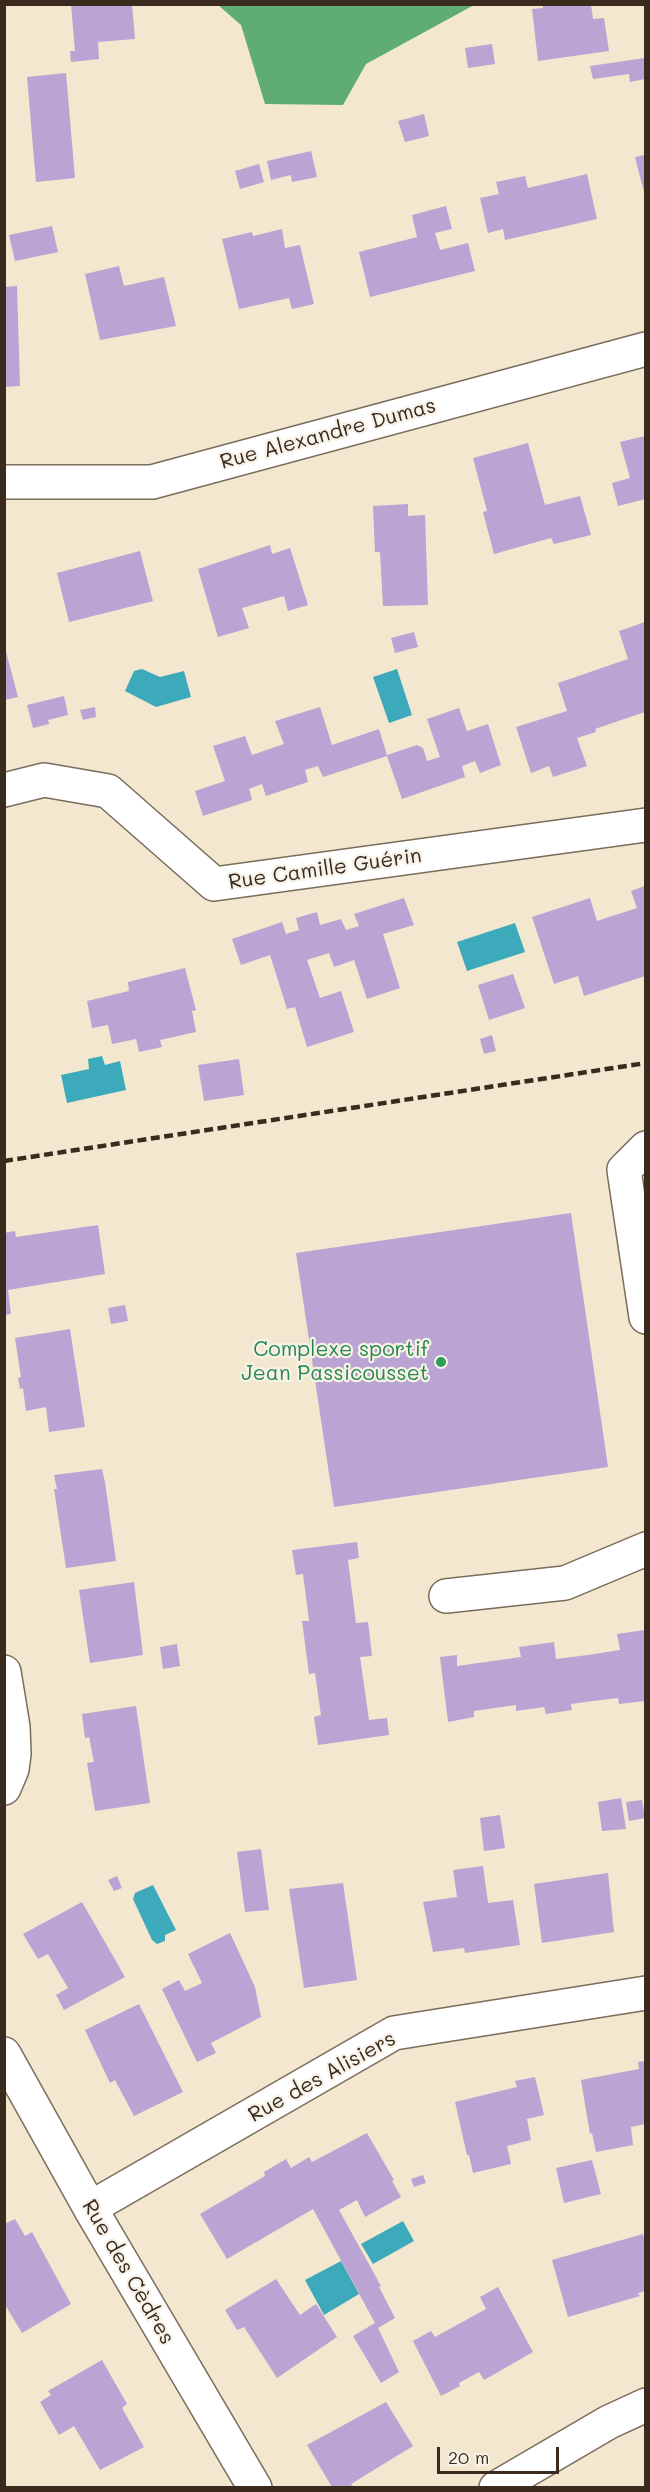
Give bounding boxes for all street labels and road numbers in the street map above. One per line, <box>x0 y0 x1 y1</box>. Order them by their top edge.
street label: Rue Alexandre Dumas <box>217 393 439 475</box>
street label: Rue Camille Guérin <box>227 843 423 895</box>
street label: Rue des Alisiers <box>244 2026 400 2128</box>
street label: Rue des Cèdres <box>76 2195 180 2349</box>

